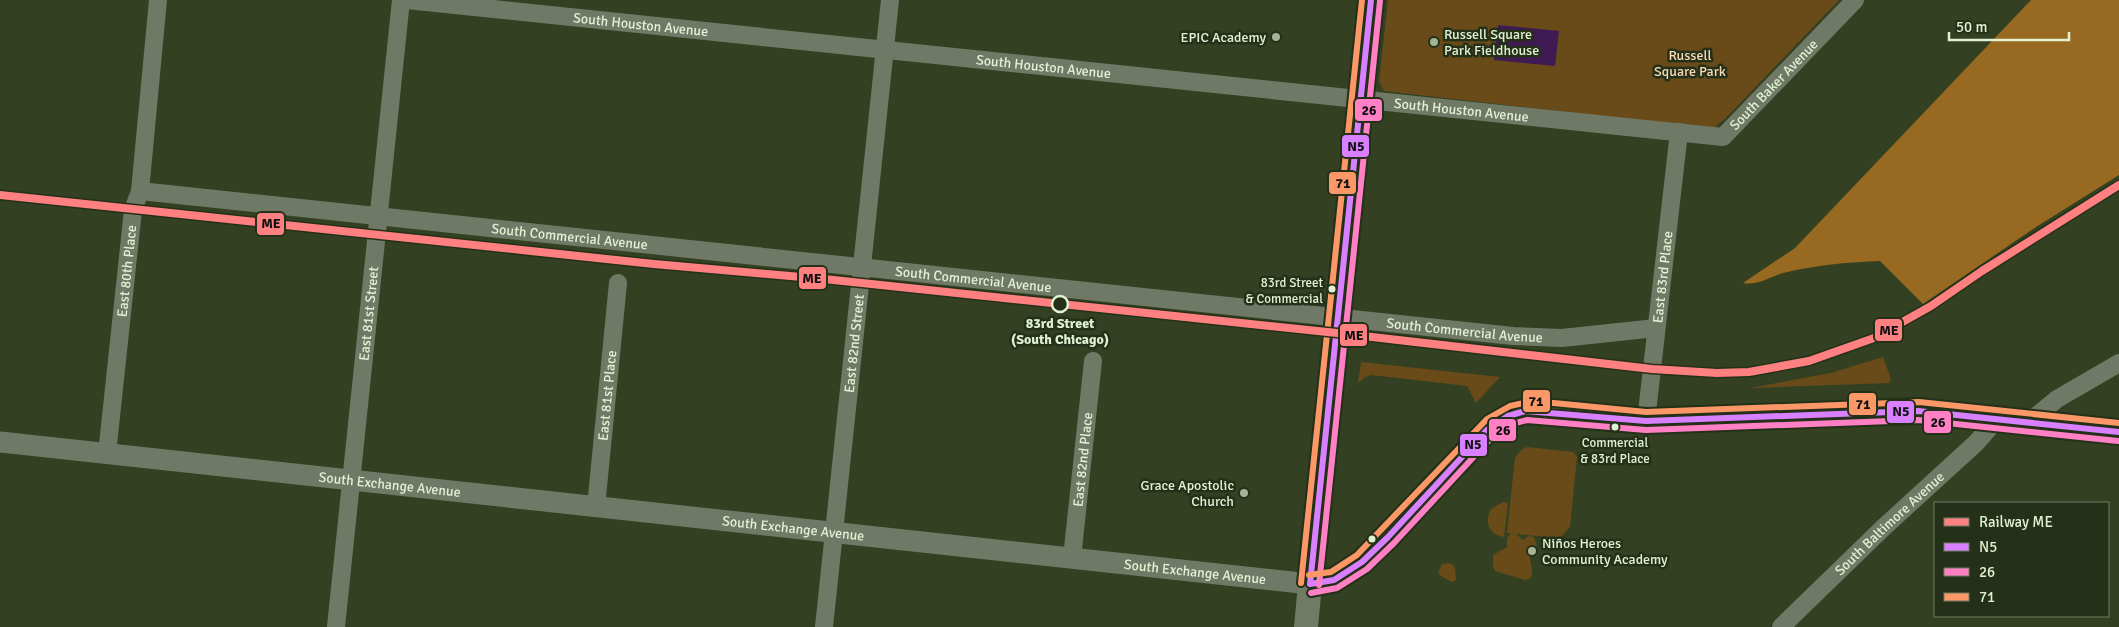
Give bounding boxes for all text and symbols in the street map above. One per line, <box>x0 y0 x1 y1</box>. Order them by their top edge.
street label: South Houston Avenue <box>572 9 709 40</box>
scale bar <box>1949 10 2069 42</box>
text: 50 m <box>1956 18 1987 36</box>
place label: Russell Square Park Fieldhouse <box>1444 26 1539 59</box>
place label: EPIC Academy <box>1181 29 1266 46</box>
marker: EPIC Academy <box>1270 31 1282 43</box>
marker: Russell Square Park Fieldhouse <box>1428 36 1440 48</box>
street label: South Baker Avenue <box>1726 36 1822 134</box>
park label: Russell Square Park <box>1654 47 1726 80</box>
street label: South Houston Avenue <box>975 51 1112 82</box>
street label: South Houston Avenue <box>1393 95 1530 126</box>
line badge: 26 <box>1354 98 1383 122</box>
text: 26 <box>1361 102 1377 119</box>
line badge: N5 <box>1341 134 1370 158</box>
text: N5 <box>1347 138 1365 155</box>
line badge: 71 <box>1328 171 1357 195</box>
text: 71 <box>1335 175 1351 192</box>
line badge: ME <box>256 212 285 236</box>
text: ME <box>261 215 281 232</box>
street label: South Commercial Avenue <box>491 220 648 254</box>
street label: East 80th Place <box>114 224 140 318</box>
street label: East 83rd Place <box>1649 230 1677 324</box>
street label: South Commercial Avenue <box>894 263 1052 296</box>
street label: East 81st Street <box>356 266 382 362</box>
line badge: ME <box>798 266 827 290</box>
text: ME <box>802 270 822 287</box>
place label: 83rd Street & Commercial <box>1246 275 1323 307</box>
marker: 83rd Street & Commercial <box>1327 284 1337 294</box>
street label: East 82nd Street <box>841 293 868 394</box>
marker: 83rd Street (South Chicago) <box>1051 295 1069 313</box>
place label: 83rd Street (South Chicago) <box>1011 315 1109 348</box>
street label: South Commercial Avenue <box>1386 315 1543 346</box>
line badge: ME <box>1874 318 1903 342</box>
text: ME <box>1879 322 1899 339</box>
line badge: ME <box>1339 323 1368 347</box>
text: ME <box>1344 327 1364 344</box>
street label: East 81st Place <box>595 349 620 442</box>
line badge: 71 <box>1522 389 1551 413</box>
line badge: 71 <box>1848 392 1877 416</box>
text: 71 <box>1528 393 1544 410</box>
text: 71 <box>1855 396 1871 413</box>
line badge: N5 <box>1886 400 1915 424</box>
text: N5 <box>1892 403 1910 420</box>
line badge: 26 <box>1923 410 1952 434</box>
street label: East 82nd Place <box>1070 411 1096 508</box>
text: 26 <box>1930 414 1946 431</box>
line badge: 26 <box>1488 418 1517 442</box>
text: 26 <box>1495 422 1511 439</box>
marker: Commercial & 83rd Place <box>1610 422 1620 432</box>
line badge: N5 <box>1459 433 1488 457</box>
place label: Commercial & 83rd Place <box>1580 435 1650 467</box>
text: N5 <box>1464 436 1482 453</box>
street label: South Baltimore Avenue <box>1831 468 1948 579</box>
street label: South Exchange Avenue <box>318 469 462 501</box>
place label: Grace Apostolic Church <box>1140 477 1234 510</box>
marker: Grace Apostolic Church <box>1238 487 1250 499</box>
legend <box>1934 502 2109 617</box>
street label: South Exchange Avenue <box>721 512 865 545</box>
text: Railway ME <box>1979 513 2053 531</box>
unlabelled marker <box>1367 534 1377 544</box>
place label: Niños Heroes Community Academy <box>1542 535 1668 568</box>
text: N5 <box>1979 538 1997 556</box>
marker: Niños Heroes Community Academy <box>1526 545 1538 557</box>
street label: South Exchange Avenue <box>1123 556 1267 588</box>
text: 26 <box>1979 563 1995 581</box>
text: 71 <box>1979 588 1995 606</box>

